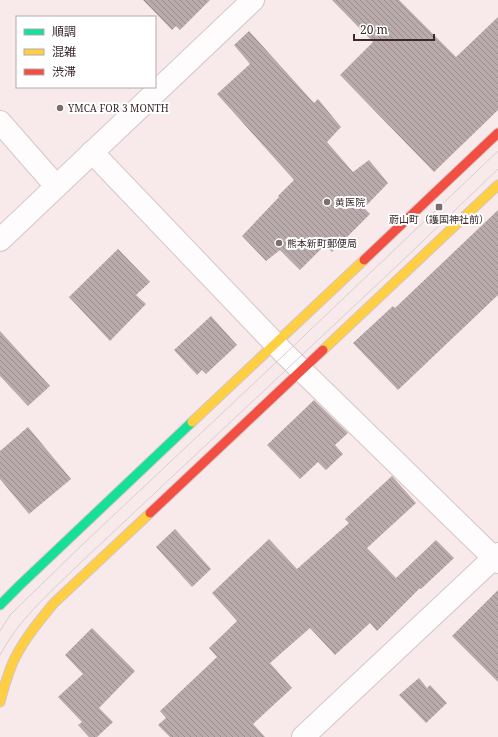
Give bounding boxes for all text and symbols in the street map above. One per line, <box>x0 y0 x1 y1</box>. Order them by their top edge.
legend <box>16 16 156 88</box>
scale bar <box>354 16 434 42</box>
text: 20 m <box>360 21 388 38</box>
text: 順調 <box>52 23 76 40</box>
text: 混雑 <box>52 43 76 60</box>
text: 渋滞 <box>52 63 76 80</box>
place label: YMCA FOR 3 MONTH <box>67 101 169 115</box>
marker: YMCA FOR 3 MONTH <box>55 103 65 113</box>
place label: 黄医院 <box>335 195 365 209</box>
marker: 黄医院 <box>322 197 332 207</box>
marker: 蔚山町（護国神社前） <box>434 202 444 212</box>
place label: 蔚山町（護国神社前） <box>389 212 489 226</box>
place label: 熊本新町郵便局 <box>287 236 357 250</box>
marker: 熊本新町郵便局 <box>274 238 284 248</box>

